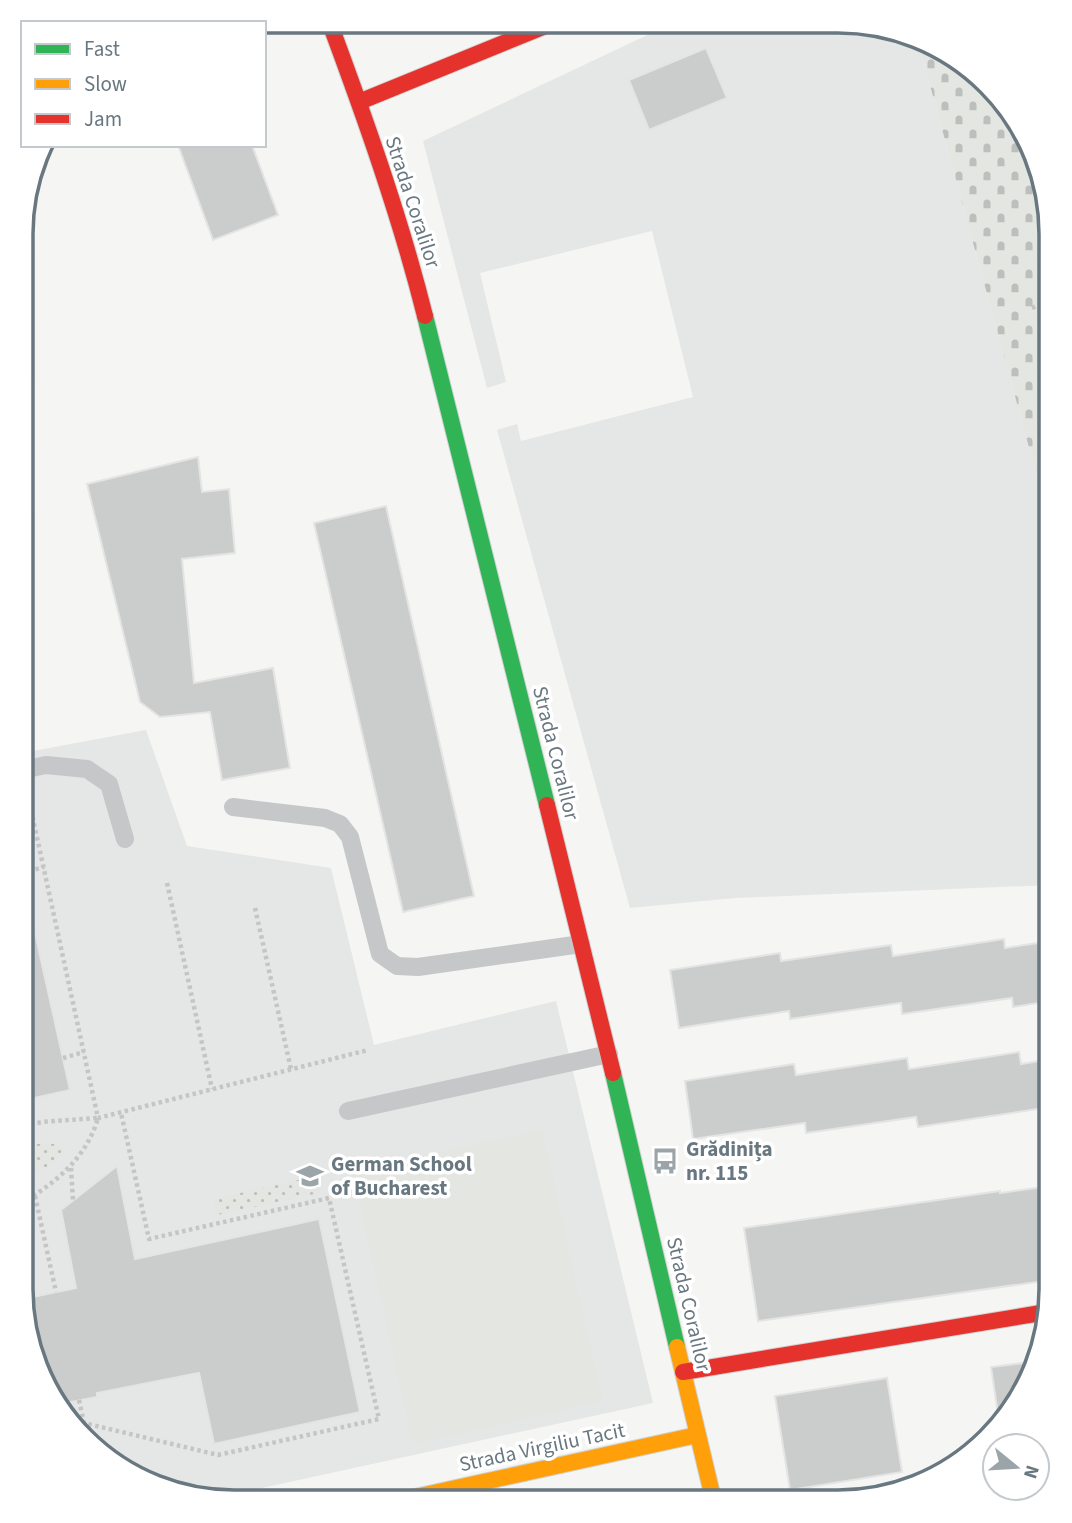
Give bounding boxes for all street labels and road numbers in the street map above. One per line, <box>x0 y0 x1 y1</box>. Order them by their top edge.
street label: Strada Coralilor <box>378 132 449 272</box>
street label: Strada Coralilor <box>525 683 587 824</box>
street label: Strada Coralilor <box>659 1234 719 1375</box>
street label: Strada Virgiliu Tacit <box>456 1415 628 1479</box>

